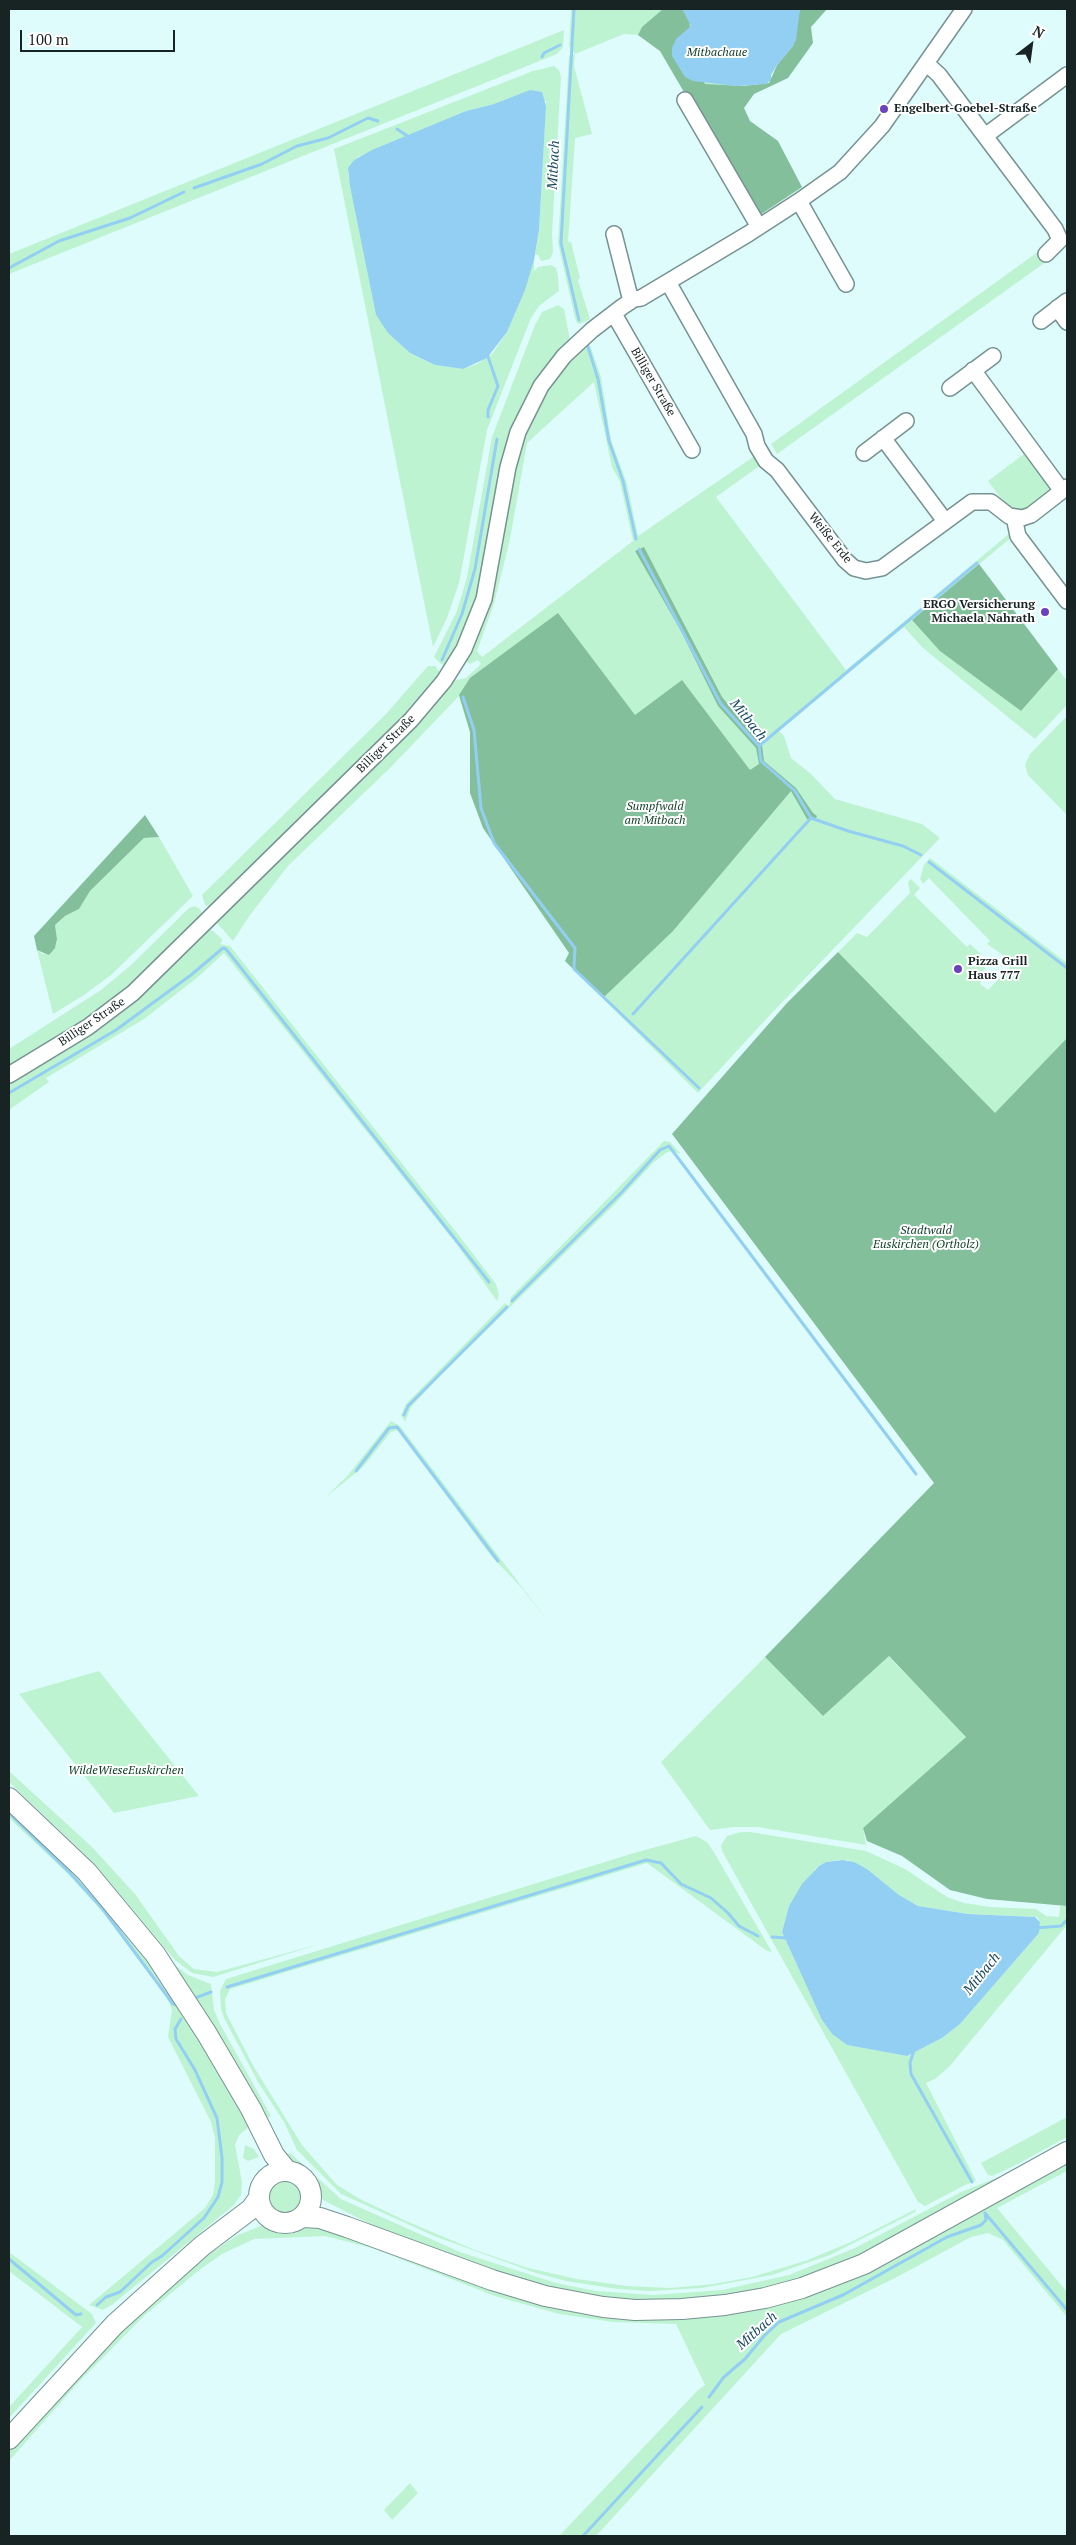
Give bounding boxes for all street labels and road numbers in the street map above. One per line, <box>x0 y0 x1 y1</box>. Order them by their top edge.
street label: Billiger Straße <box>628 345 678 419</box>
street label: Weiße Erde <box>805 510 855 566</box>
street label: Billiger Straße <box>354 712 418 776</box>
street label: Billiger Straße <box>56 995 128 1049</box>

